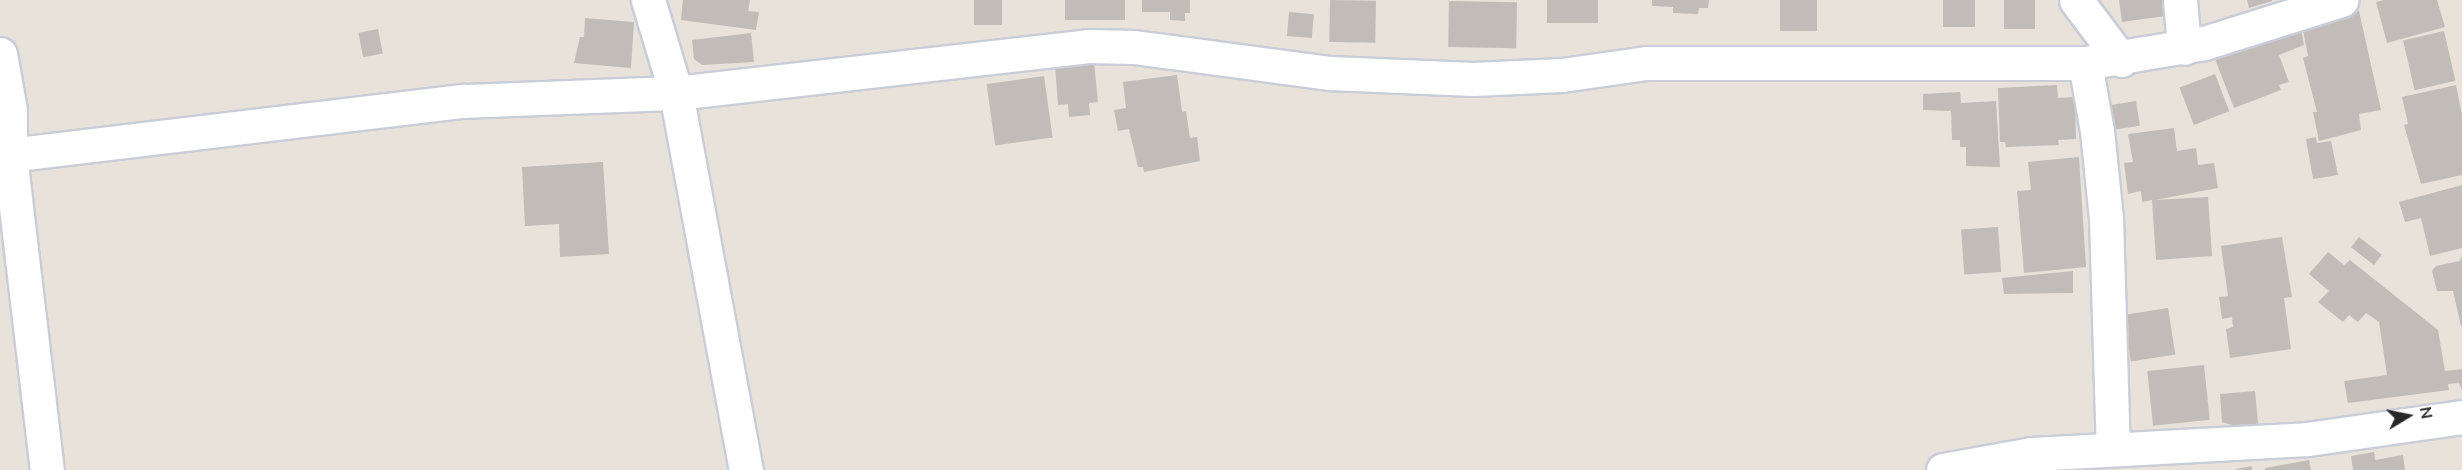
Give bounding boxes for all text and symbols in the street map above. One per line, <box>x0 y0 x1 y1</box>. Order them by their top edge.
north arrow <box>2378 386 2438 446</box>
text: N <box>2414 405 2438 421</box>

